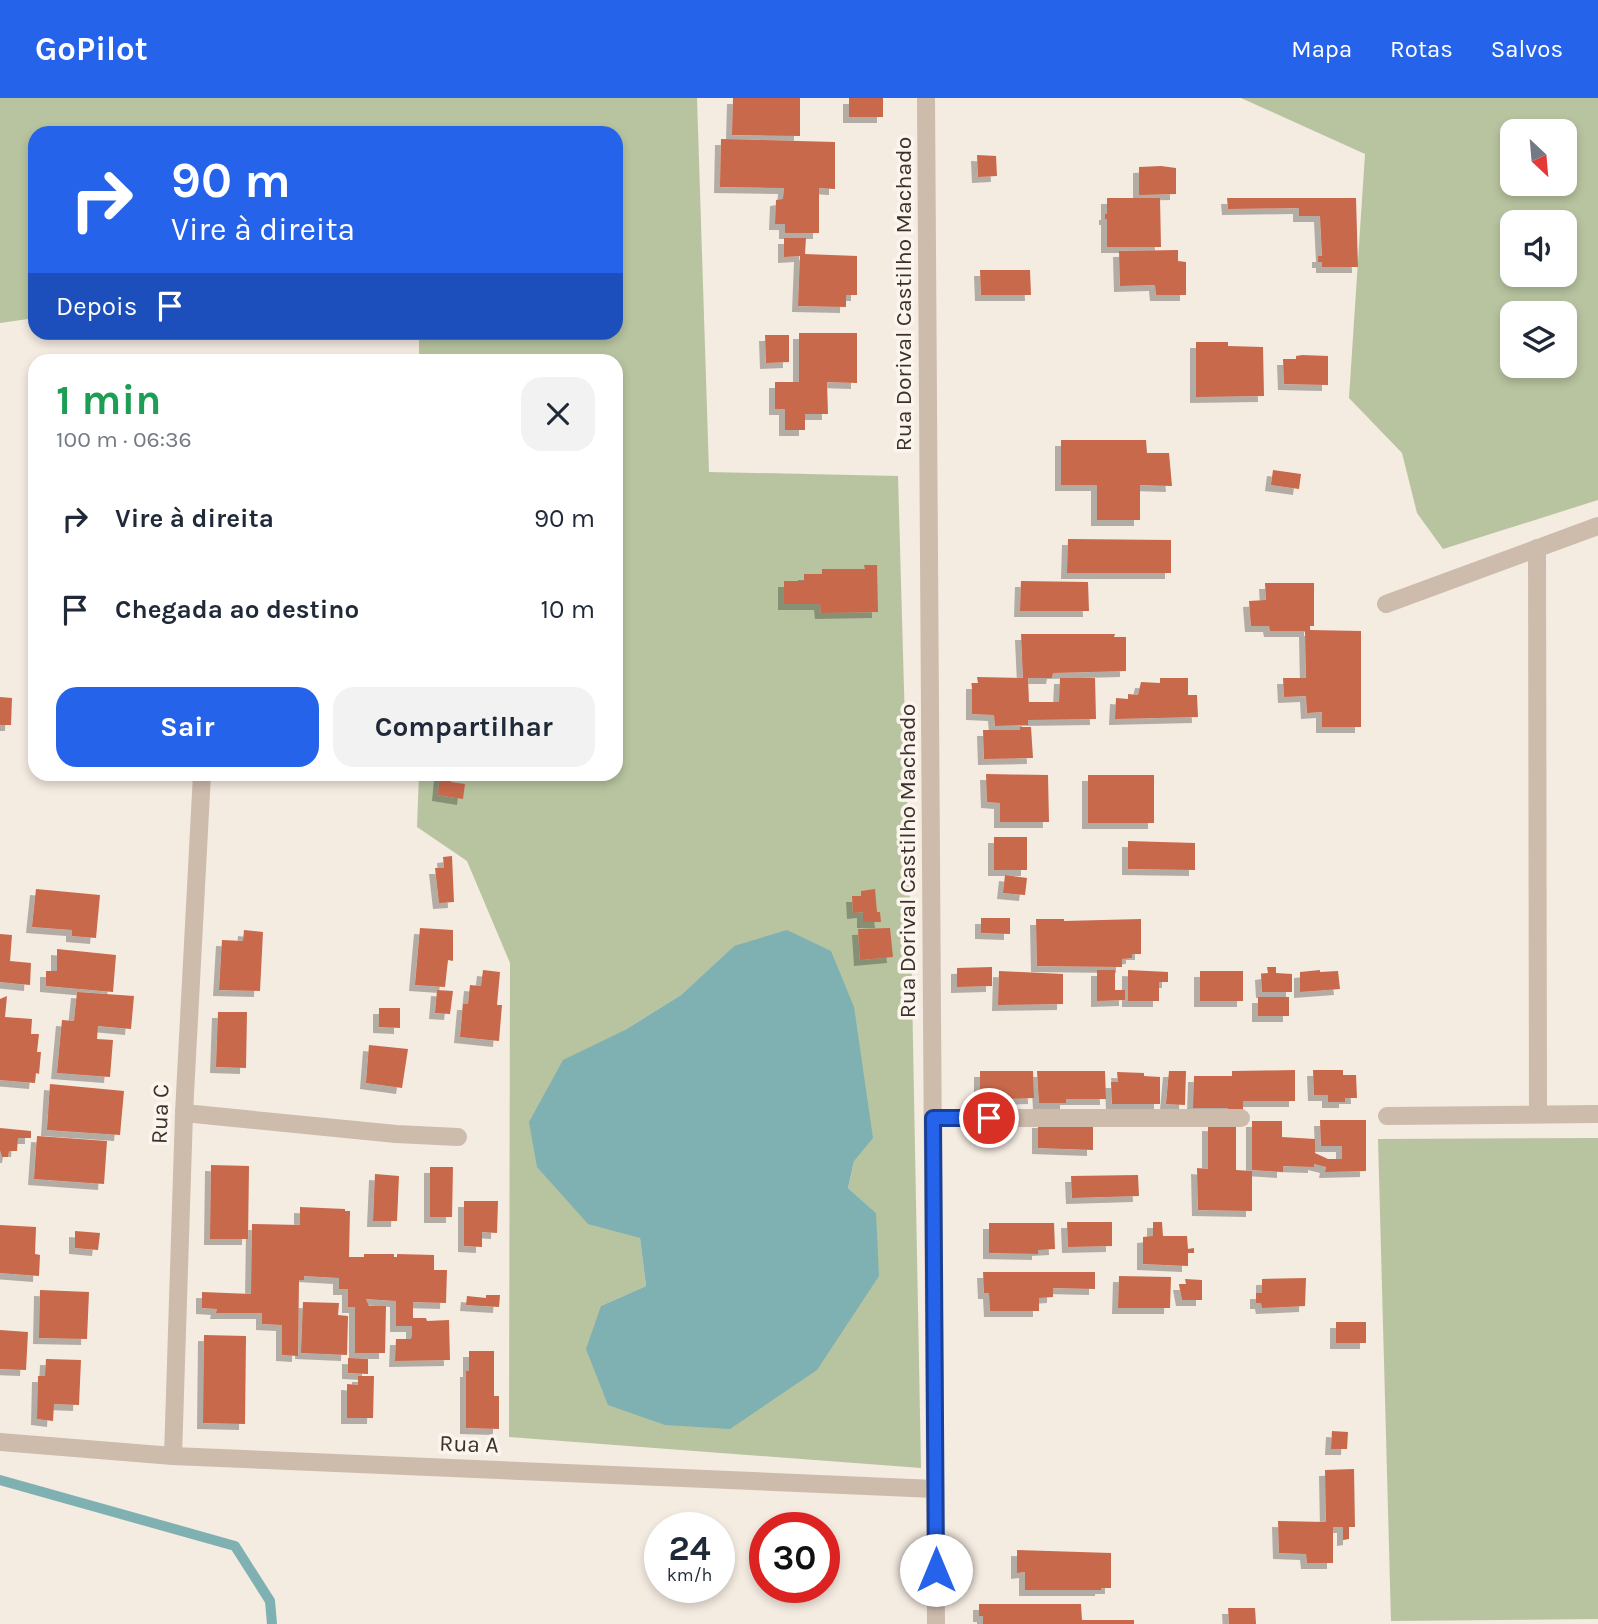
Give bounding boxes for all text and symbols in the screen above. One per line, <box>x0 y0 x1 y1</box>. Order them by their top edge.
text: GoPilot <box>35 30 148 68</box>
text: Mapa <box>1291 35 1352 63</box>
text: Rotas <box>1390 35 1453 63</box>
text: Salvos <box>1491 35 1563 63</box>
north arrow <box>1500 119 1577 196</box>
map controls <box>1500 119 1577 378</box>
street label: Rua Dorival Castilho Machado <box>890 137 917 451</box>
text: 90 m <box>171 152 291 209</box>
icon: right <box>56 154 147 245</box>
button: sound <box>1500 210 1577 287</box>
text: Vire à direita <box>171 211 355 248</box>
icon: arrive <box>151 287 189 325</box>
text: Depois <box>56 291 137 322</box>
button: layers <box>1500 301 1577 378</box>
text: 1 min <box>56 375 161 425</box>
button: close <box>521 377 595 451</box>
text: 100 m · 06:36 <box>56 426 192 453</box>
icon: right <box>56 500 94 538</box>
text: Vire à direita <box>115 503 274 534</box>
text: 90 m <box>534 503 595 534</box>
icon: arrive <box>56 591 94 629</box>
text: Chegada ao destino <box>115 594 359 625</box>
text: 10 m <box>540 594 595 625</box>
button: Sair <box>56 687 319 767</box>
button: Compartilhar <box>333 687 595 767</box>
street label: Rua Dorival Castilho Machado <box>894 704 921 1018</box>
street label: Rua C <box>145 1083 175 1145</box>
pin <box>959 1088 1019 1148</box>
icon: arrive <box>970 1099 1008 1137</box>
street label: Rua A <box>439 1429 499 1459</box>
speed limit sign: 30 <box>749 1512 840 1603</box>
text: 24 <box>669 1528 711 1569</box>
position arrow <box>899 1533 973 1607</box>
text: km/h <box>667 1564 712 1586</box>

